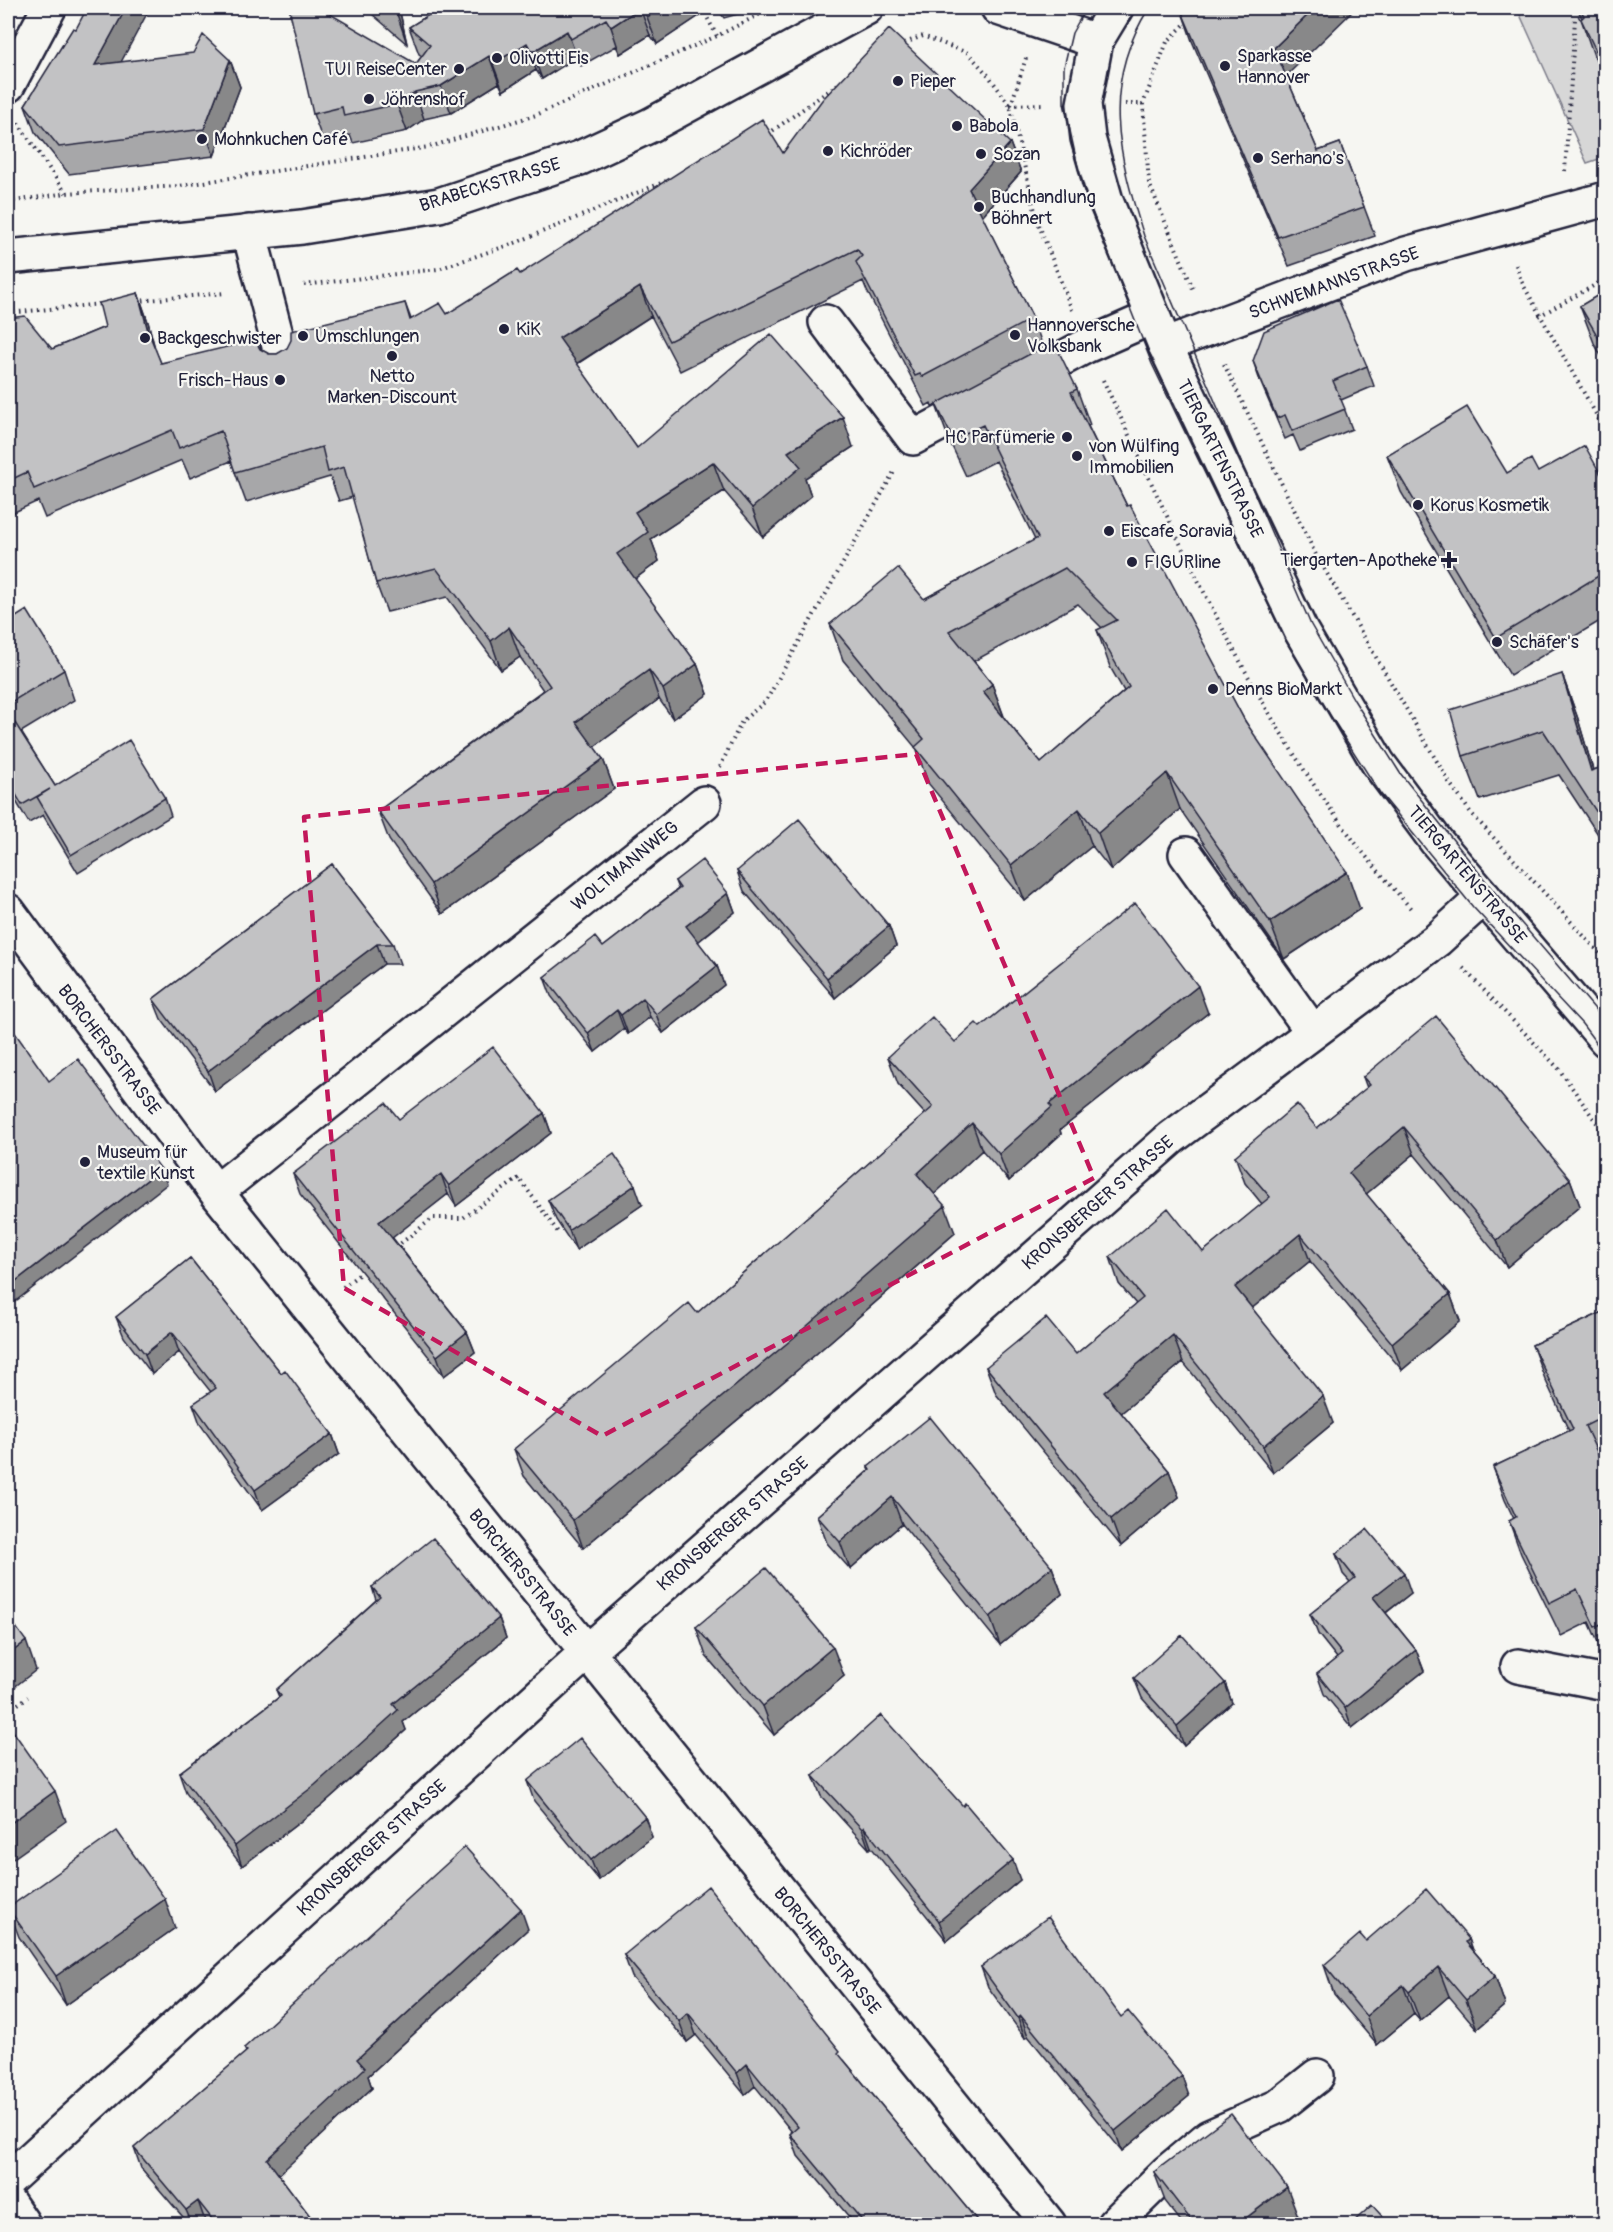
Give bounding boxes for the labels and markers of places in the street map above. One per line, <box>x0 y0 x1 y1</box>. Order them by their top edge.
place label: Sparkasse Hannover <box>1237 45 1312 89</box>
place label: Olivotti Eis <box>509 47 588 70</box>
marker: Olivotti Eis <box>490 51 504 65</box>
place label: TUI ReiseCenter <box>325 58 448 81</box>
marker: Sparkasse Hannover <box>1218 59 1232 73</box>
marker: TUI ReiseCenter <box>452 62 466 76</box>
place label: Pieper <box>910 70 956 93</box>
marker: Pieper <box>891 74 905 88</box>
place label: Jöhrenshof <box>381 88 466 111</box>
marker: Jöhrenshof <box>362 92 376 106</box>
place label: Babola <box>969 115 1019 138</box>
marker: Babola <box>950 119 964 133</box>
place label: Mohnkuchen Café <box>214 128 348 151</box>
marker: Mohnkuchen Café <box>195 132 209 146</box>
place label: Kichröder <box>840 140 913 163</box>
place label: Sozan <box>993 143 1041 166</box>
marker: Kichröder <box>821 144 835 158</box>
marker: Sozan <box>974 147 988 161</box>
place label: Serhano's <box>1270 147 1344 170</box>
marker: Serhano's <box>1251 151 1265 165</box>
place label: Buchhandlung Böhnert <box>991 186 1096 230</box>
marker: Buchhandlung Böhnert <box>972 200 986 214</box>
place label: Hannoversche Volksbank <box>1027 314 1135 358</box>
place label: KiK <box>516 318 541 341</box>
marker: KiK <box>497 322 511 336</box>
place label: Umschlungen <box>315 325 420 348</box>
place label: Backgeschwister <box>157 327 282 350</box>
marker: Hannoversche Volksbank <box>1008 328 1022 342</box>
marker: Umschlungen <box>296 329 310 343</box>
marker: Backgeschwister <box>138 331 152 345</box>
marker: Netto Marken-Discount <box>385 349 399 363</box>
place label: Netto Marken-Discount <box>327 365 457 409</box>
place label: Frisch-Haus <box>178 369 268 392</box>
marker: Frisch-Haus <box>273 373 287 387</box>
place label: HC Parfümerie <box>945 426 1055 449</box>
marker: HC Parfümerie <box>1060 430 1074 444</box>
place label: von Wülfing Immobilien <box>1088 435 1179 479</box>
marker: von Wülfing Immobilien <box>1070 449 1084 463</box>
place label: Korus Kosmetik <box>1430 494 1550 517</box>
marker: Korus Kosmetik <box>1411 498 1425 512</box>
place label: Eiscafe Soravia <box>1121 520 1233 543</box>
marker: Eiscafe Soravia <box>1102 524 1116 538</box>
place label: Tiergarten-Apotheke <box>1280 549 1437 572</box>
place label: FIGURline <box>1144 551 1221 574</box>
marker: Tiergarten-Apotheke <box>1442 553 1456 567</box>
marker: FIGURline <box>1125 555 1139 569</box>
place label: Schäfer's <box>1509 631 1579 654</box>
marker: Schäfer's <box>1490 635 1504 649</box>
place label: Denns BioMarkt <box>1225 678 1343 701</box>
marker: Denns BioMarkt <box>1206 682 1220 696</box>
place label: Museum für textile Kunst <box>96 1141 195 1185</box>
marker: Museum für textile Kunst <box>78 1155 92 1169</box>

